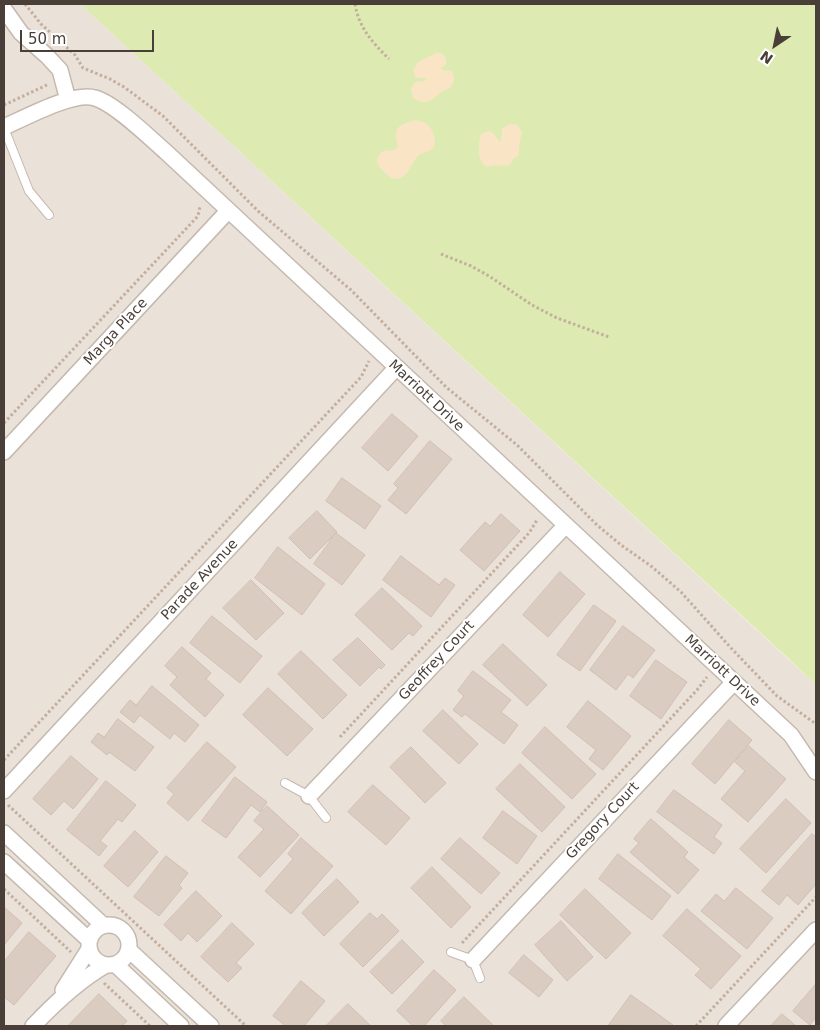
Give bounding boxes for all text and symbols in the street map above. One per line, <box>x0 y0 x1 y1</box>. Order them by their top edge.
scale bar <box>22 20 156 52</box>
north arrow <box>750 20 800 70</box>
text: 50 m <box>28 30 66 48</box>
text: N <box>757 48 776 67</box>
street label: Marga Place <box>81 295 151 369</box>
street label: Marriott Drive <box>385 357 467 435</box>
street label: Parade Avenue <box>158 536 242 624</box>
street label: Geoffrey Court <box>396 618 478 704</box>
street label: Marriott Drive <box>681 632 763 710</box>
street label: Gregory Court <box>563 779 643 863</box>

